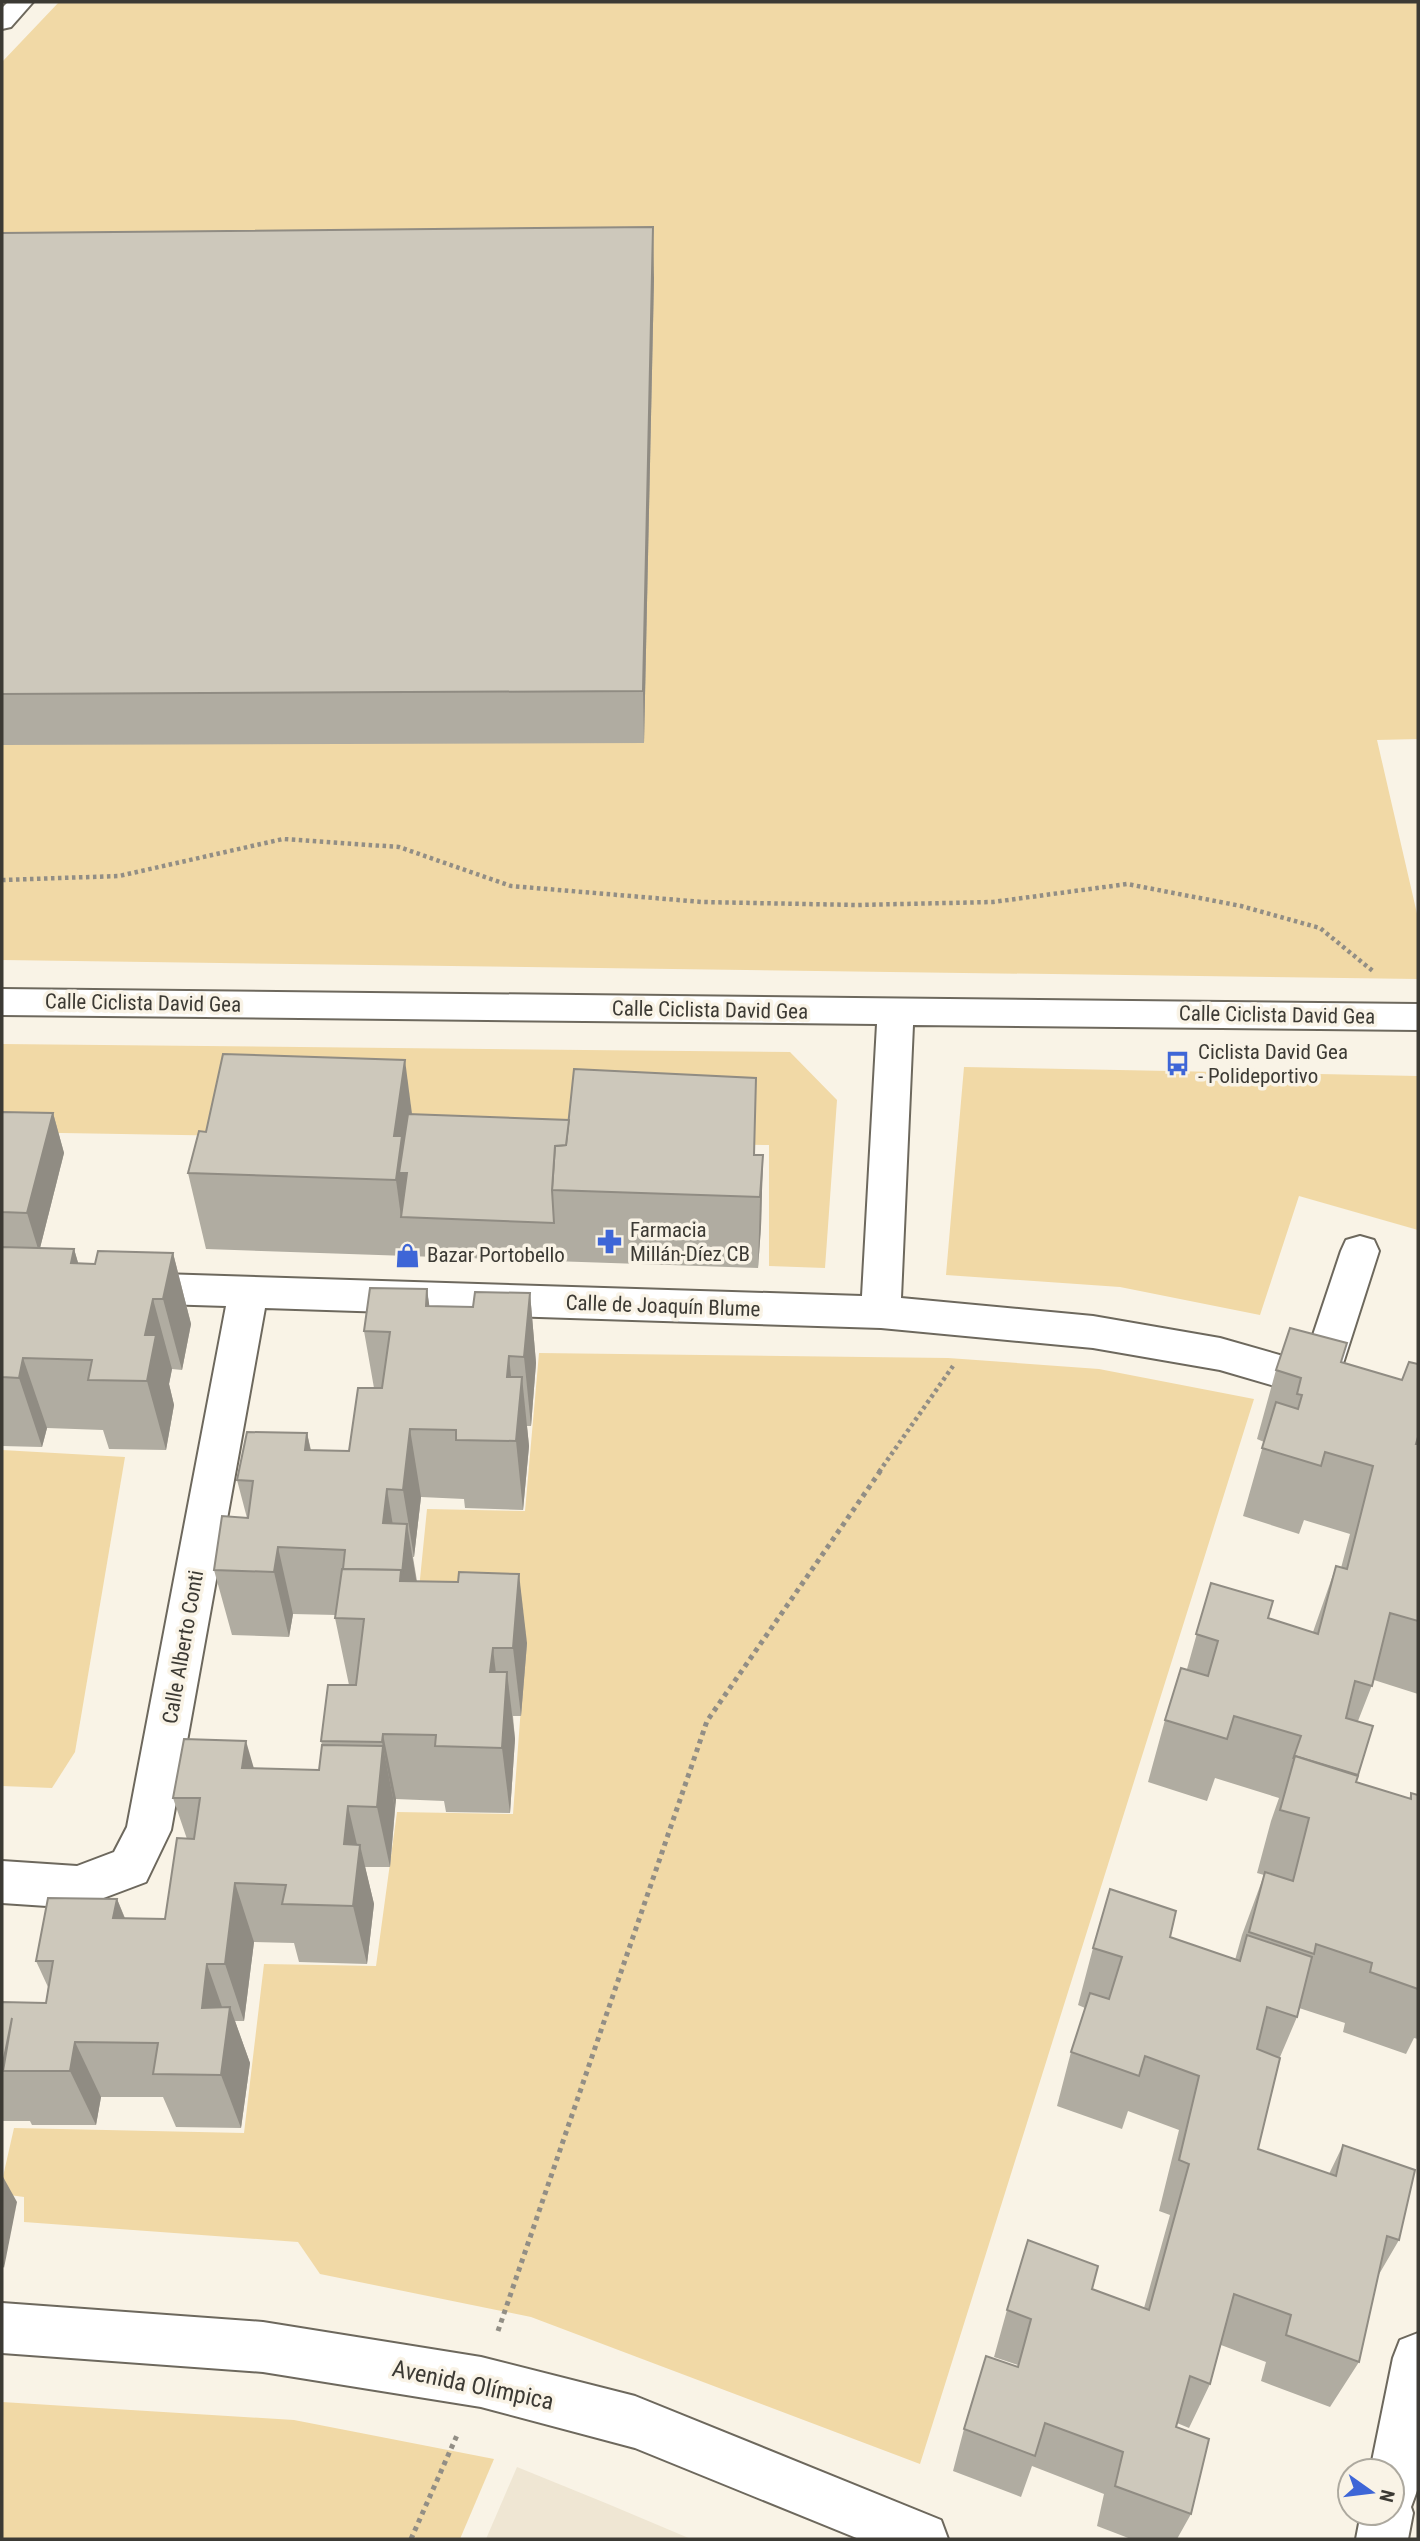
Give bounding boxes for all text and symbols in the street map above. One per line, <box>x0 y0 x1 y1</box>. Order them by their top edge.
street label: Calle Ciclista David Gea <box>45 989 241 1017</box>
street label: Calle Ciclista David Gea <box>612 996 808 1024</box>
street label: Calle Ciclista David Gea <box>1179 1001 1375 1029</box>
place label: Ciclista David Gea - Polideportivo <box>1198 1040 1348 1088</box>
bus stop icon: Ciclista David Gea - Polideportivo <box>1164 1050 1192 1078</box>
place label: Farmacia Millán-Díez CB <box>630 1218 750 1266</box>
pharmacy icon: Farmacia Millán-Díez CB <box>596 1228 624 1256</box>
shop icon: Bazar Portobello <box>393 1241 421 1269</box>
place label: Bazar Portobello <box>427 1243 565 1267</box>
street label: Calle de Joaquín Blume <box>565 1291 761 1321</box>
street label: Calle Alberto Conti <box>158 1568 208 1726</box>
street label: Avenida Olímpica <box>390 2354 556 2416</box>
north arrow <box>1336 2457 1406 2527</box>
text: N <box>1374 2488 1400 2504</box>

